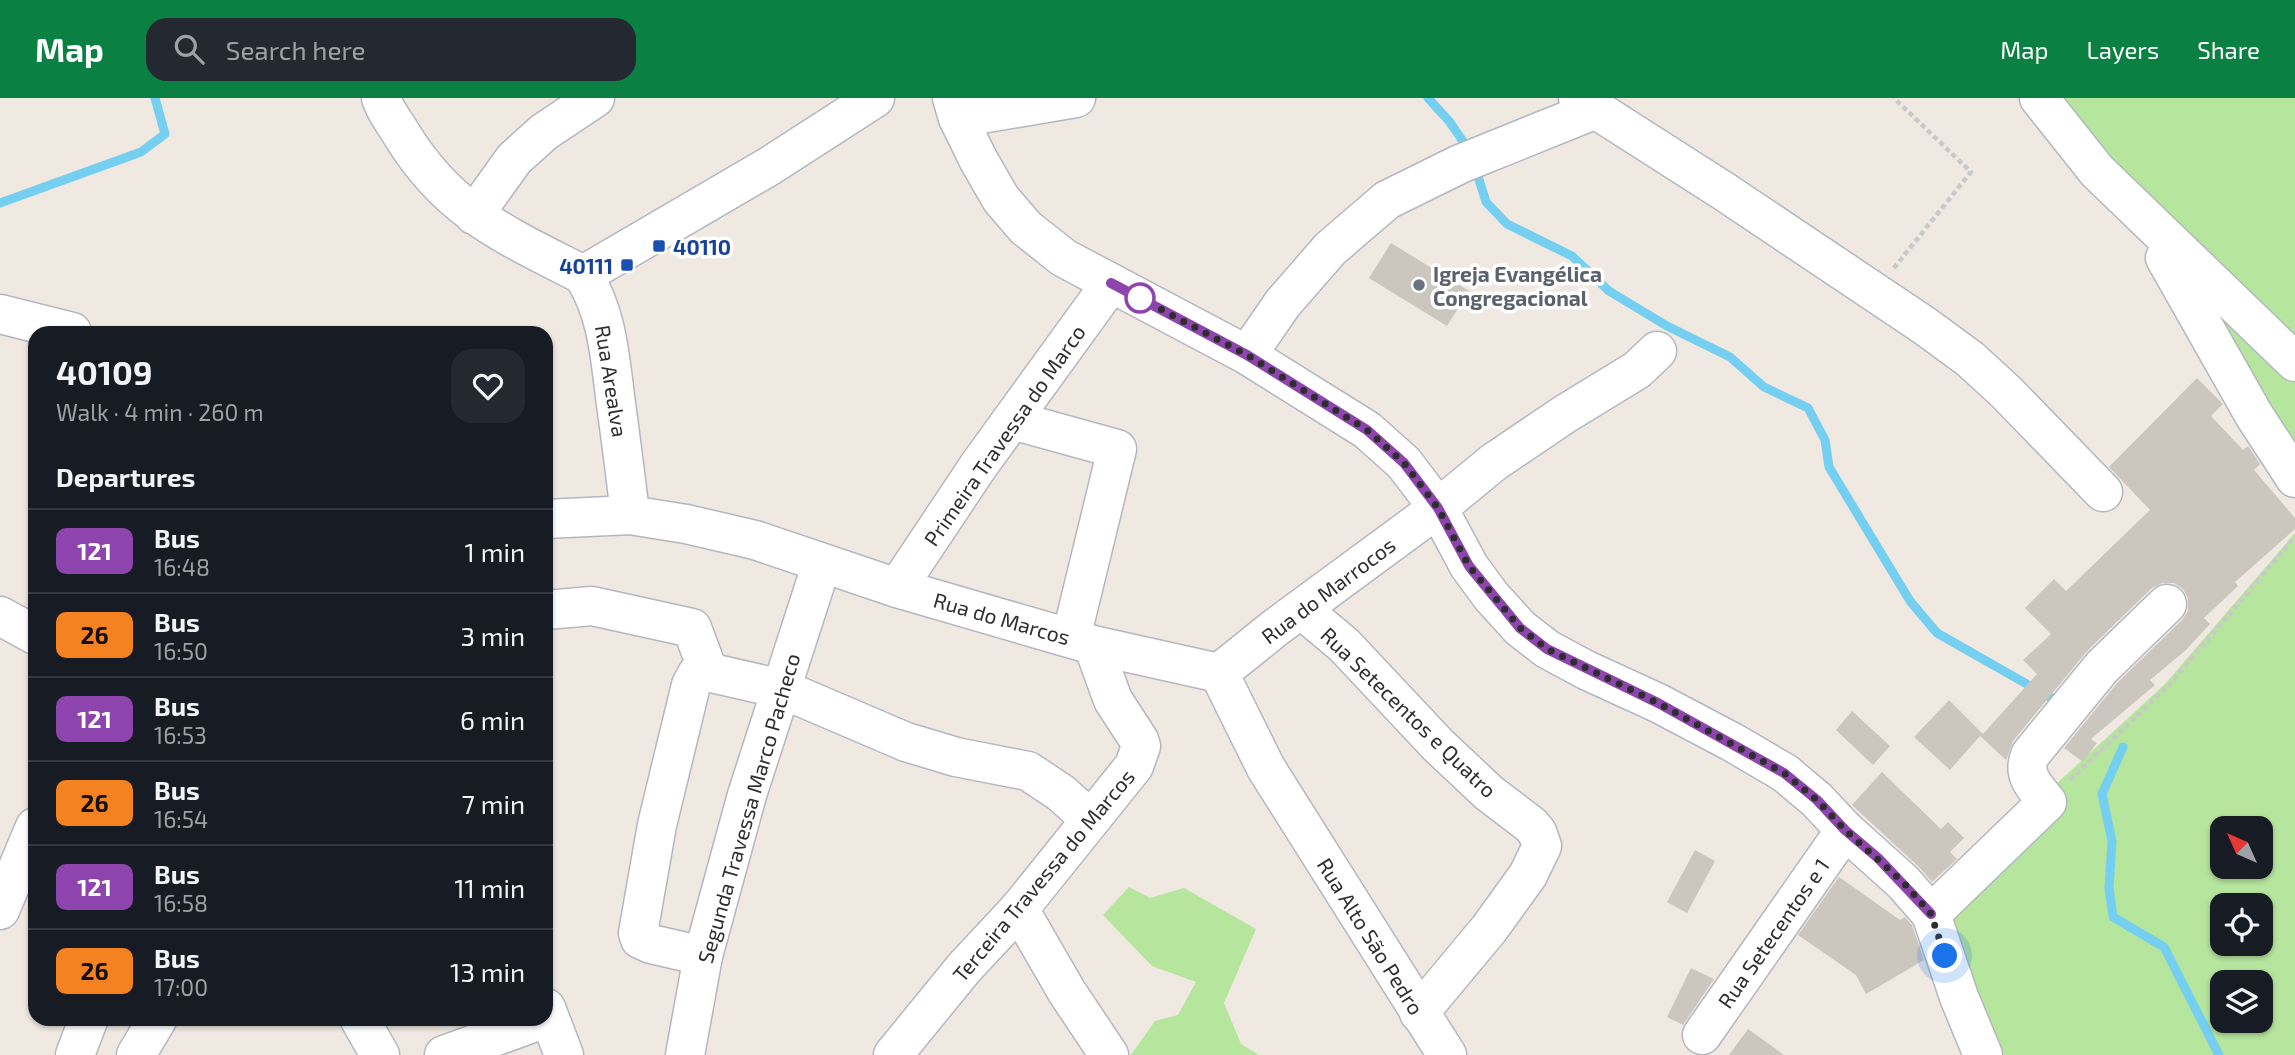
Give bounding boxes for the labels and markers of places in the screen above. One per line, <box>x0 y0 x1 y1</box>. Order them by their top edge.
place label: 40110 <box>673 234 731 259</box>
marker: 40110 <box>651 238 667 254</box>
place label: 40111 <box>559 253 613 278</box>
marker: 40111 <box>619 257 635 273</box>
place label: Igreja Evangélica Congregacional <box>1433 261 1602 310</box>
marker: Igreja Evangélica Congregacional <box>1411 277 1427 293</box>
unlabelled marker <box>1125 283 1155 313</box>

